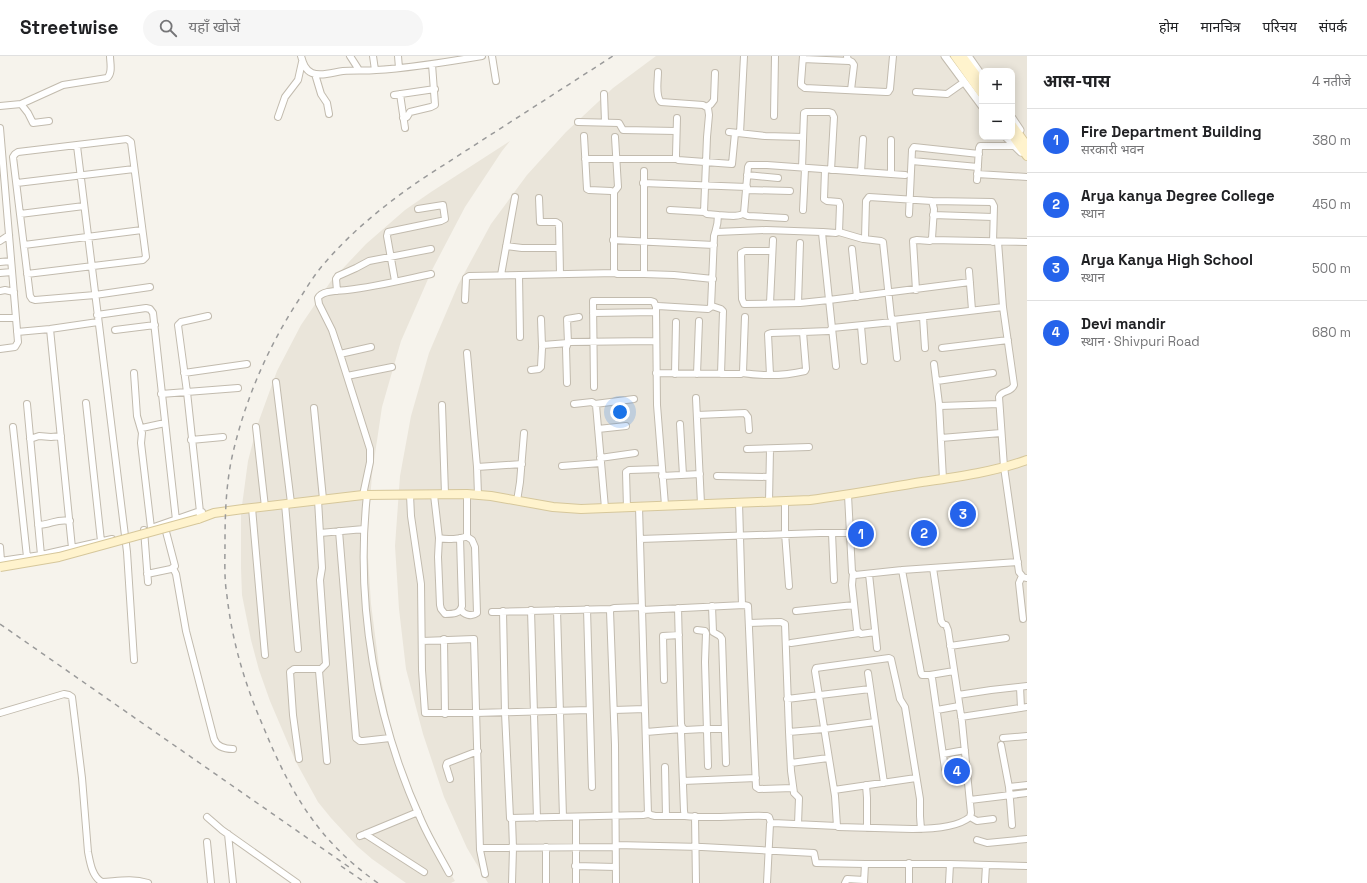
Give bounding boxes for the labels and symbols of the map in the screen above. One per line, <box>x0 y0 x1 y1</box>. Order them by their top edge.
your location <box>610 402 630 422</box>
pin: 3 <box>950 499 976 529</box>
pin: 2 <box>911 518 937 548</box>
pin: 1 <box>848 519 874 549</box>
pin: 4 <box>944 756 970 786</box>

